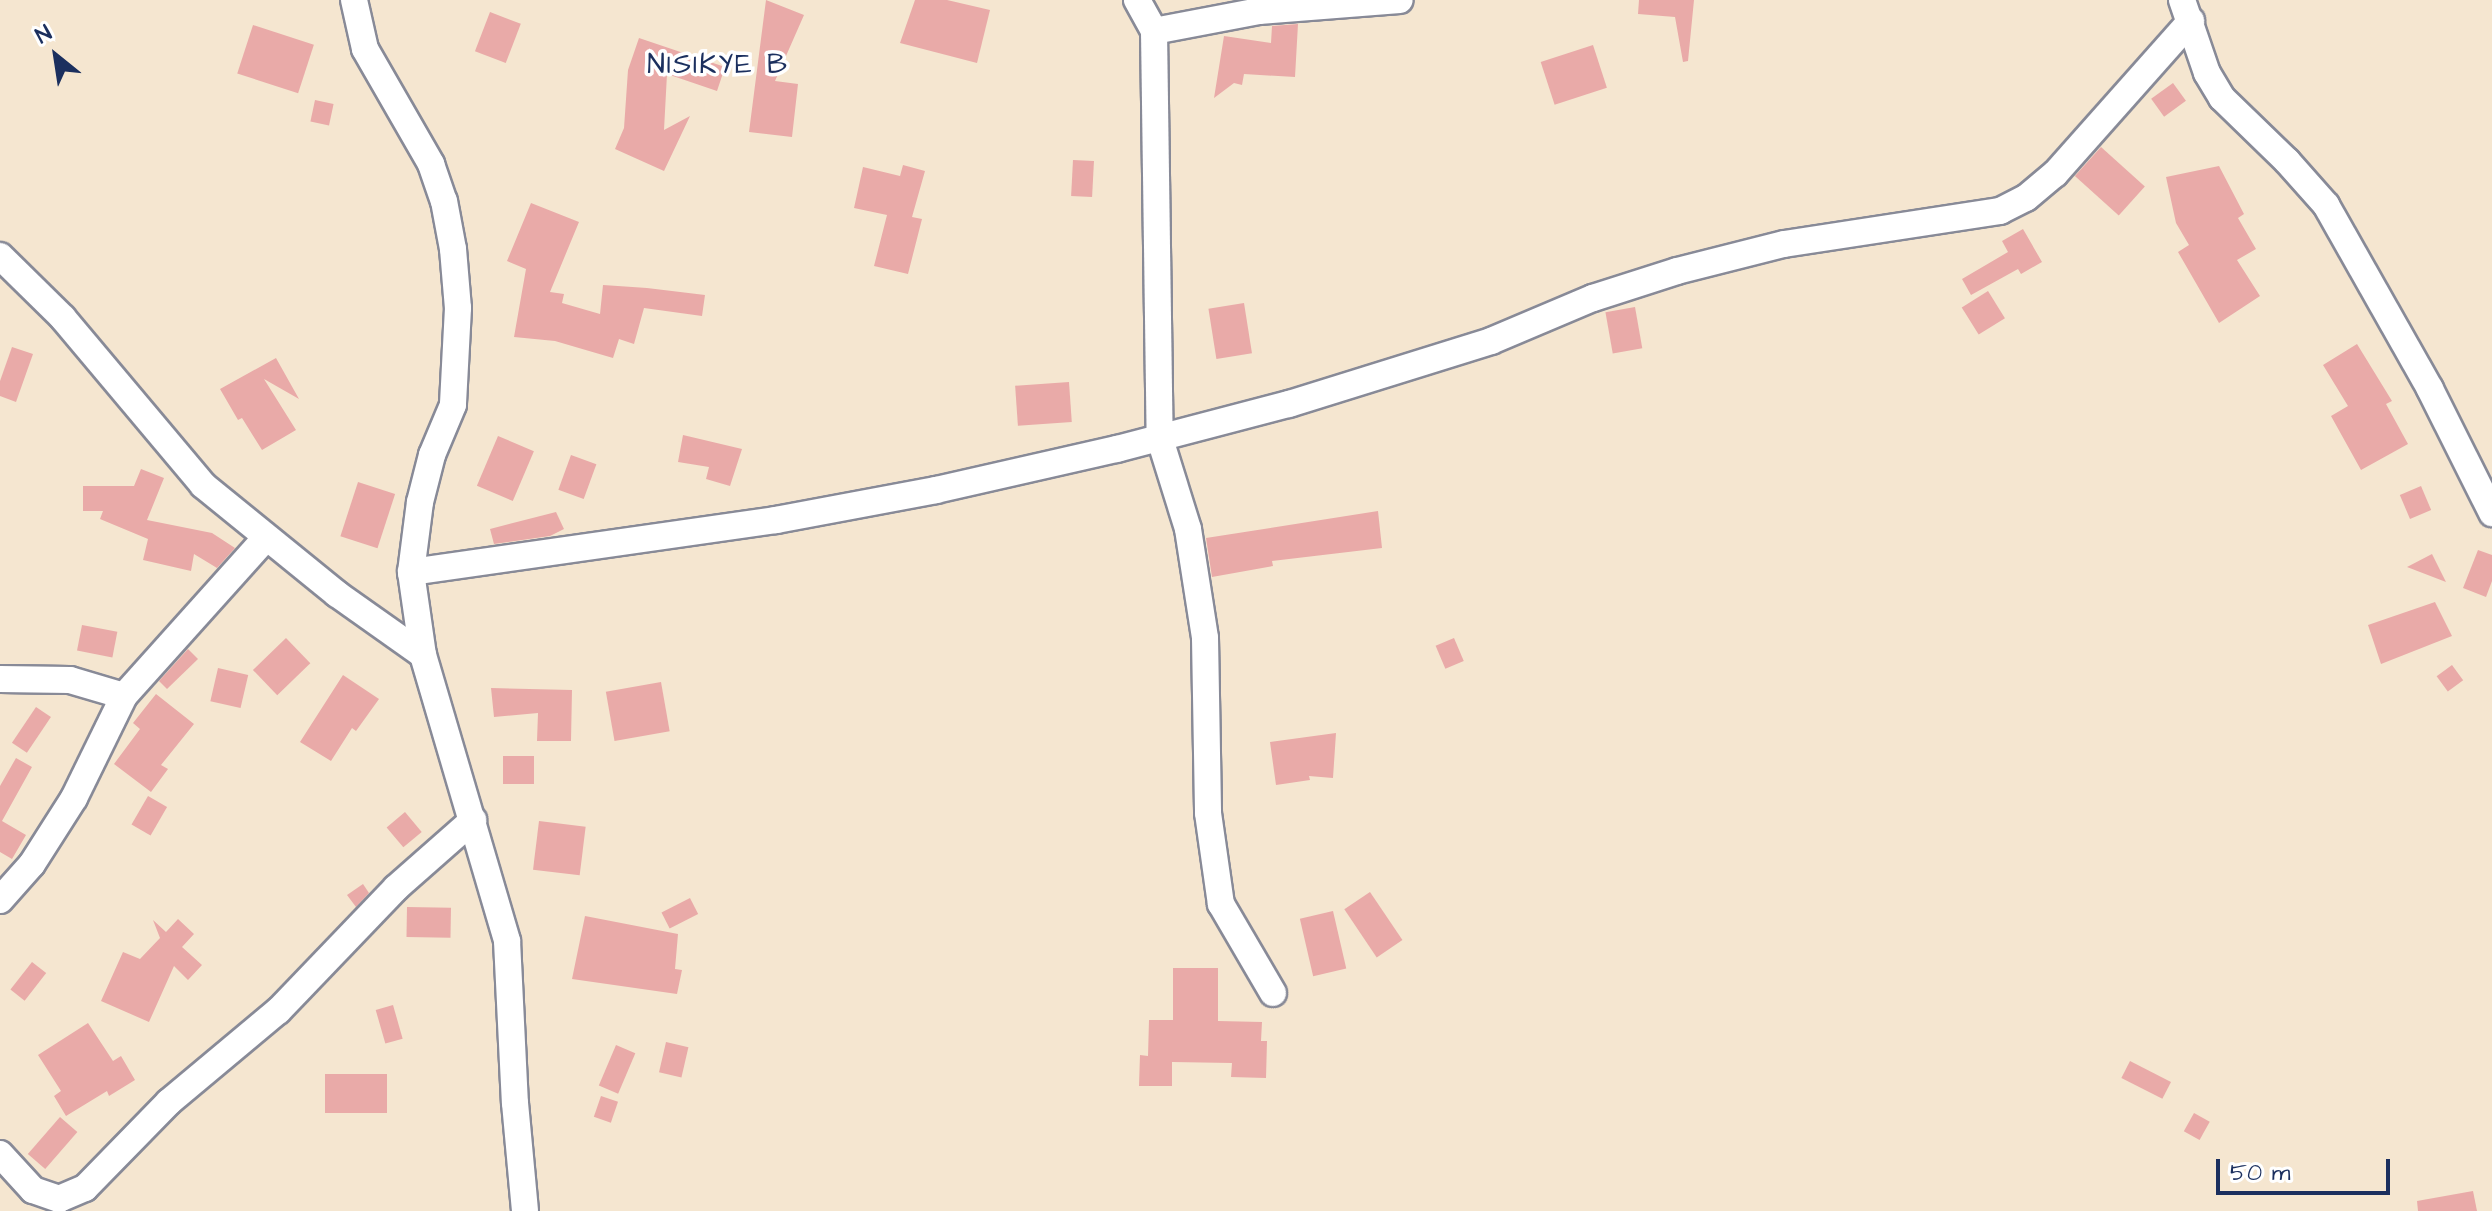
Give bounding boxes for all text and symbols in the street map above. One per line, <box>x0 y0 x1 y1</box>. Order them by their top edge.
north arrow <box>16 16 96 96</box>
text: N <box>30 18 57 52</box>
district label: NISIKYE B <box>647 48 789 82</box>
scale bar <box>2220 1143 2394 1193</box>
text: 50 m <box>2230 1156 2290 1190</box>

